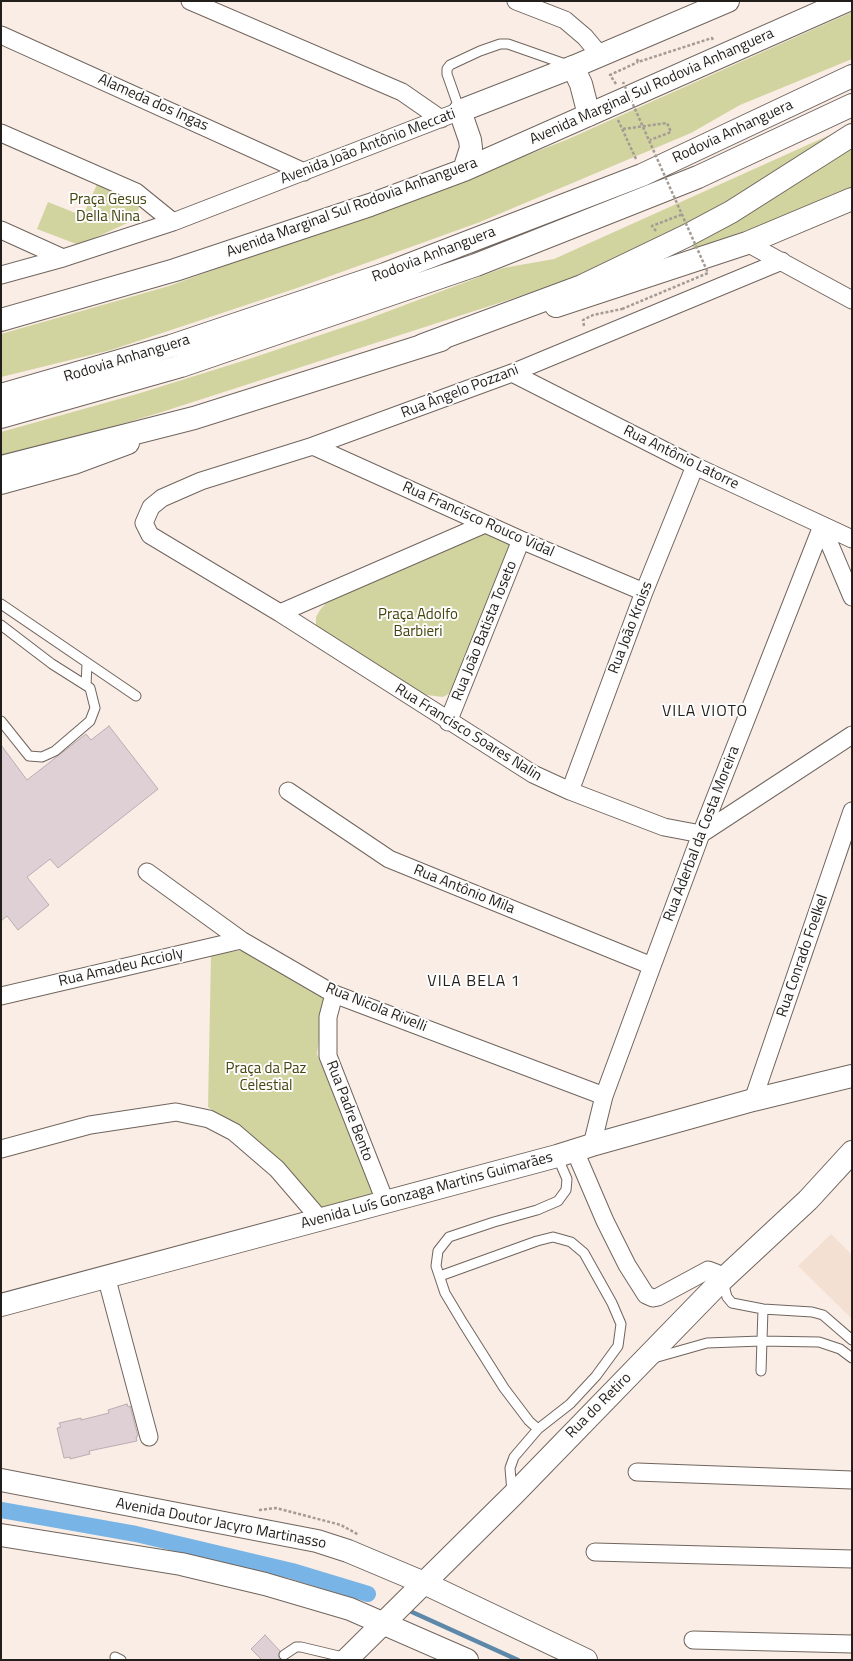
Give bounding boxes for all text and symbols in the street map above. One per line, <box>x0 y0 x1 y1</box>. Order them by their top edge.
street label: Avenida Marginal Sul Rodovia Anhanguera <box>527 25 777 149</box>
street label: Alameda dos Ingas <box>95 71 211 135</box>
street label: Rodovia Anhanguera <box>670 96 796 168</box>
street label: Avenida João Antônio Meccati <box>278 105 458 189</box>
street label: Avenida Marginal Sul Rodovia Anhanguera <box>224 154 480 262</box>
park label: Praça Gesus Della Nina <box>69 191 147 226</box>
street label: Rodovia Anhanguera <box>370 223 498 287</box>
street label: Rodovia Anhanguera <box>62 331 192 387</box>
street label: Rua Ângelo Pozzani <box>399 361 521 423</box>
street label: Rua Antônio Latorre <box>620 422 742 494</box>
street label: Rua Francisco Rouco Vidal <box>399 478 557 562</box>
street label: Rua João Batista Toseto <box>449 558 521 704</box>
street label: Rua João Kroiss <box>605 579 657 677</box>
park label: Praça Adolfo Barbieri <box>378 606 458 641</box>
street label: Rua Francisco Soares Nalin <box>391 680 545 786</box>
district label: VILA VIOTO <box>662 702 748 722</box>
street label: Rua Aderbal da Costa Moreira <box>660 744 744 924</box>
street label: Rua Antônio Mila <box>411 862 517 918</box>
street label: Rua Conrado Foelkel <box>774 892 832 1020</box>
street label: Rua Amadeu Accioly <box>57 945 185 991</box>
district label: VILA BELA 1 <box>427 972 521 992</box>
street label: Rua Nicola Rivelli <box>323 980 429 1036</box>
street label: Rua Padre Bento <box>322 1058 376 1164</box>
park label: Praça da Paz Celestial <box>226 1060 306 1095</box>
street label: Avenida Luís Gonzaga Martins Guimarães <box>299 1149 555 1233</box>
street label: Rua do Retiro <box>562 1369 636 1443</box>
street label: Avenida Doutor Jacyro Martinasso <box>114 1495 328 1553</box>

